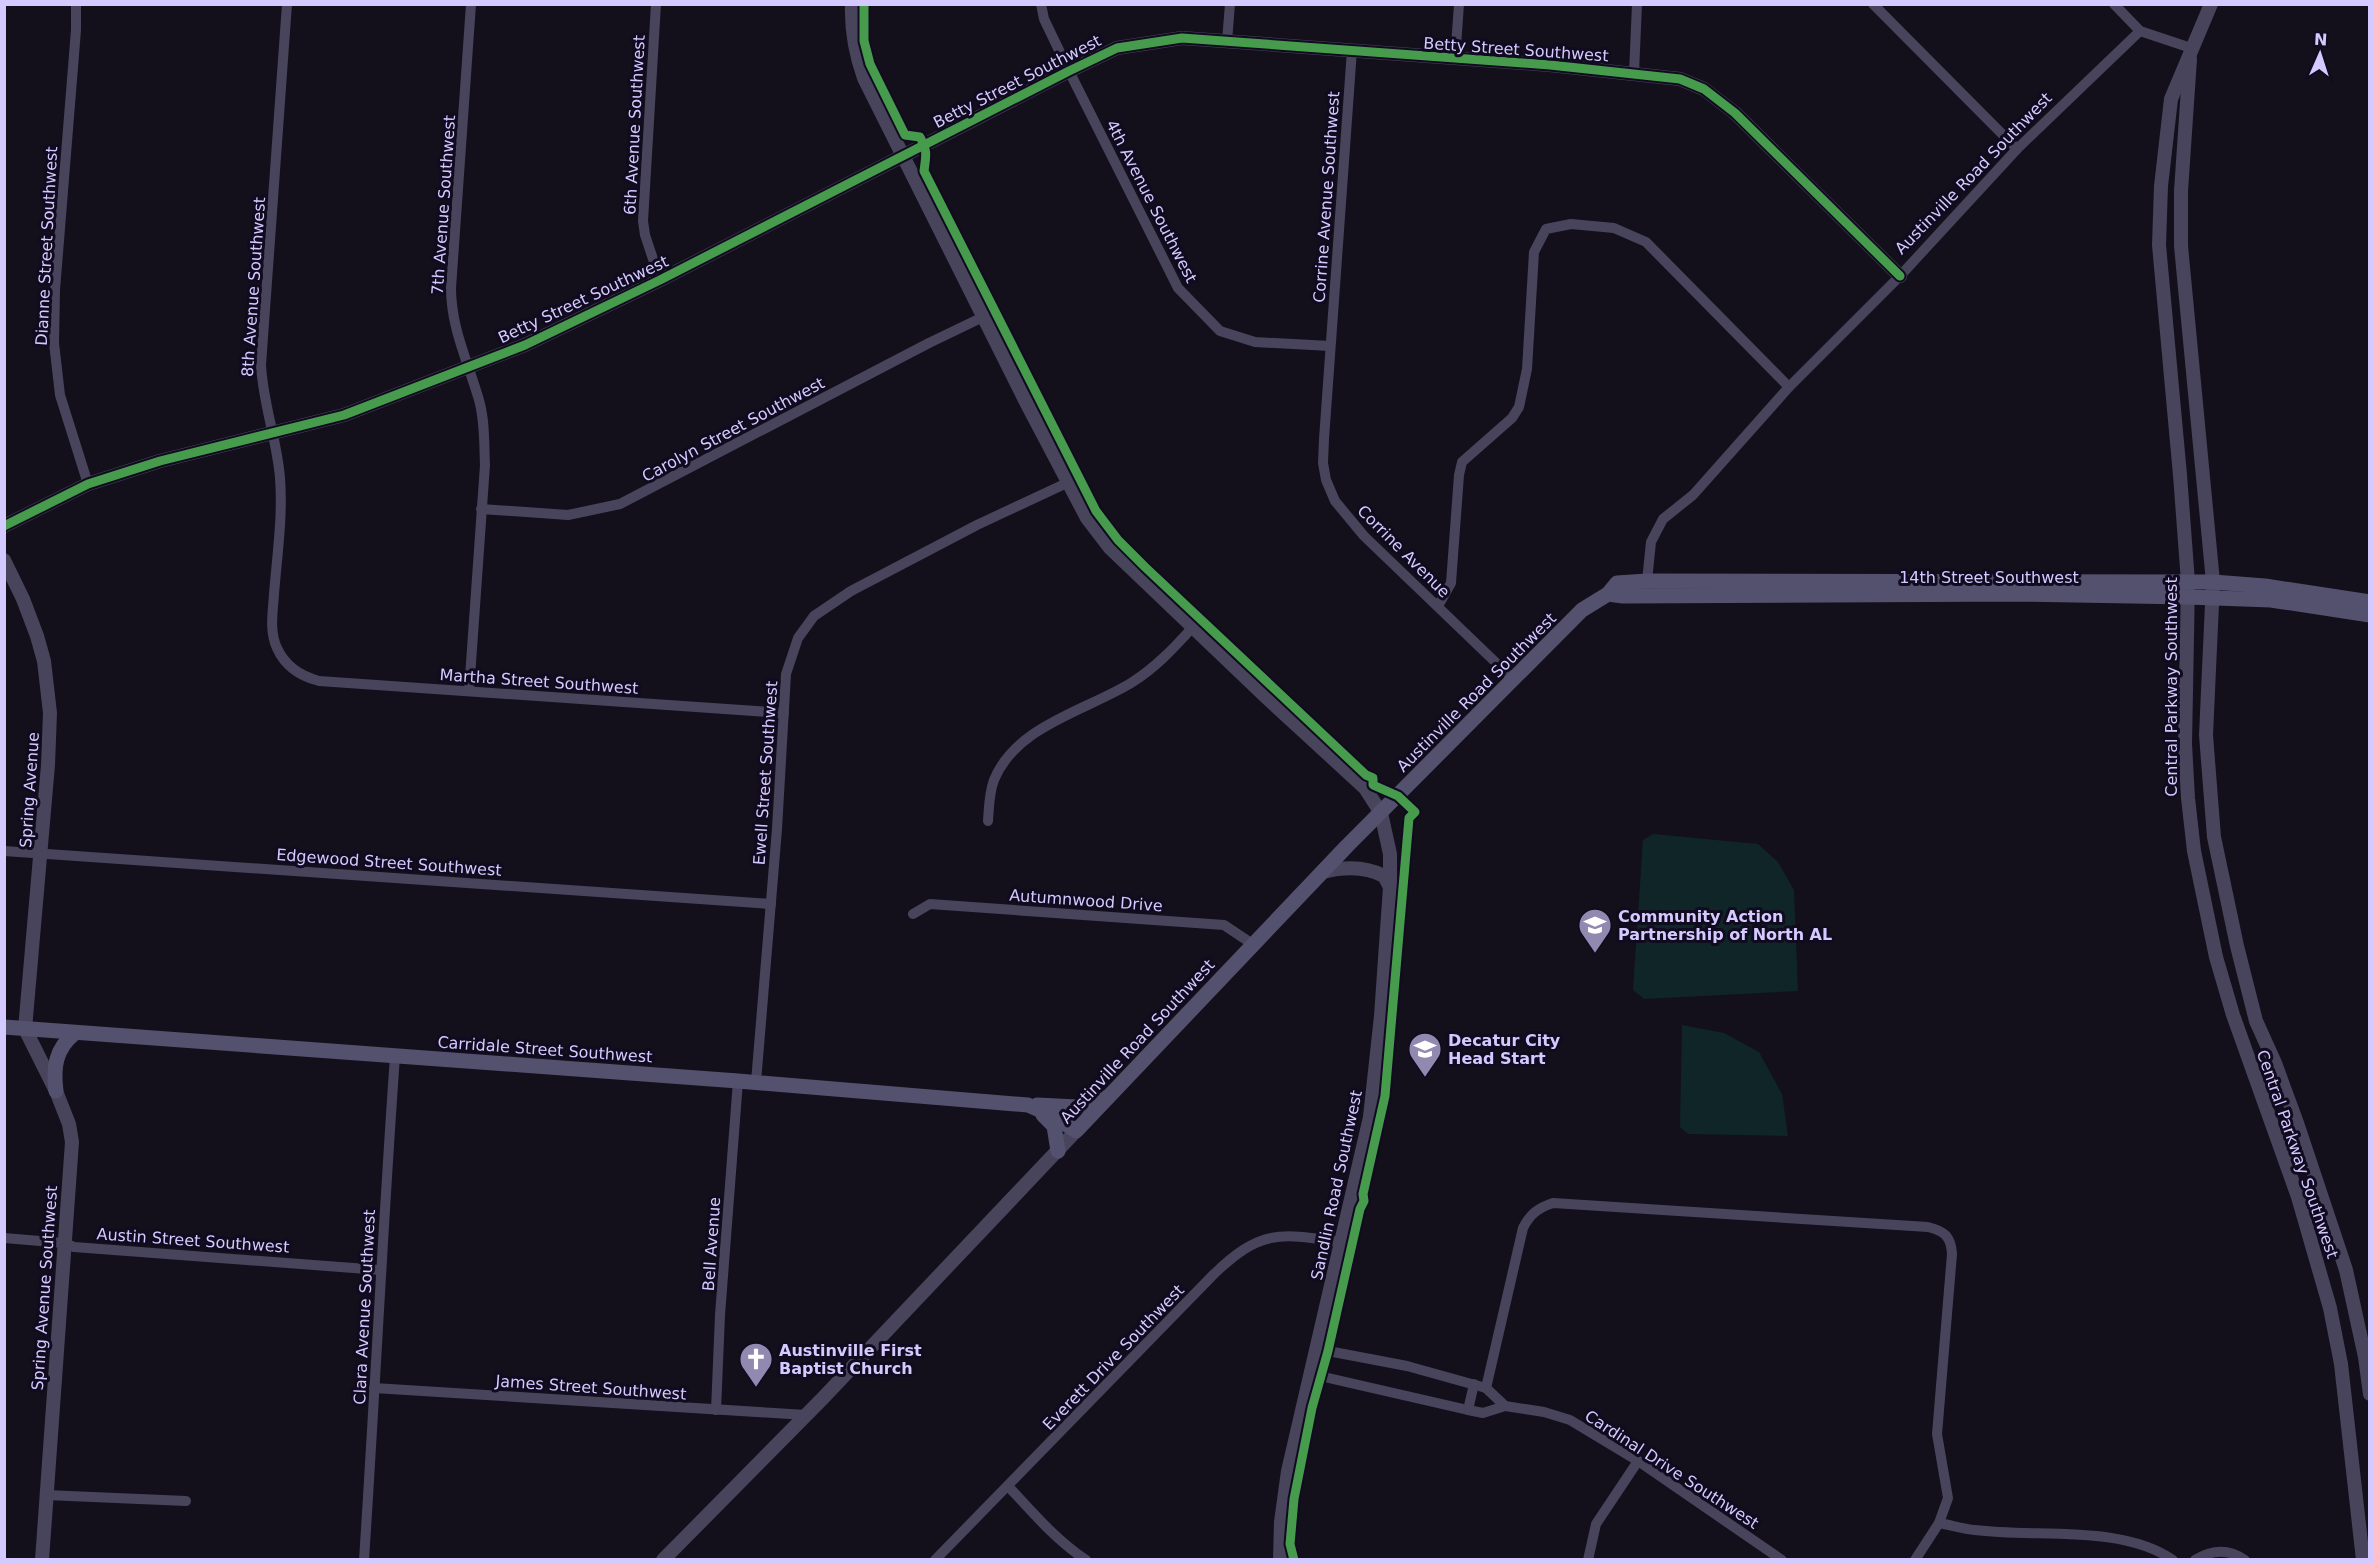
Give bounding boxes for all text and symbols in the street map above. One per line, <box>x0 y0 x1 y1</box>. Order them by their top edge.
north arrow <box>2290 24 2350 84</box>
text: N <box>2314 30 2328 49</box>
street label: Betty Street Southwest <box>930 31 1104 132</box>
street label: Betty Street Southwest <box>1423 34 1609 65</box>
street label: 6th Avenue Southwest <box>620 35 649 216</box>
street label: Austinville Road Southwest <box>1891 89 2056 258</box>
street label: Corrine Avenue Southwest <box>1310 91 1343 303</box>
street label: 7th Avenue Southwest <box>428 114 459 296</box>
street label: 4th Avenue Southwest <box>1102 117 1201 286</box>
street label: Dianne Street Southwest <box>32 146 61 346</box>
street label: 8th Avenue Southwest <box>238 196 269 378</box>
street label: Betty Street Southwest <box>495 252 671 347</box>
street label: Carolyn Street Southwest <box>639 373 828 486</box>
street label: Corrine Avenue <box>1354 501 1454 601</box>
street label: 14th Street Southwest <box>1899 568 2079 587</box>
street label: Central Parkway Southwest <box>2162 577 2181 797</box>
street label: Austinville Road Southwest <box>1393 609 1560 776</box>
street label: Martha Street Southwest <box>439 665 639 698</box>
street label: Ewell Street Southwest <box>750 680 781 866</box>
street label: Spring Avenue <box>16 731 43 849</box>
street label: Edgewood Street Southwest <box>276 845 502 880</box>
street label: Autumnwood Drive <box>1009 886 1163 915</box>
school or university icon: Community Action Partnership of North AL <box>1577 907 1613 954</box>
place label: Community Action Partnership of North AL <box>1618 907 1832 944</box>
street label: Austinville Road Southwest <box>1056 955 1218 1127</box>
school or university icon: Decatur City Head Start <box>1407 1031 1443 1078</box>
place label: Decatur City Head Start <box>1448 1031 1561 1068</box>
street label: Carridale Street Southwest <box>437 1033 653 1066</box>
street label: Central Parkway Southwest <box>2253 1047 2342 1261</box>
street label: Sandlin Road Southwest <box>1307 1088 1366 1282</box>
street label: Spring Avenue Southwest <box>28 1185 61 1391</box>
street label: Bell Avenue <box>699 1196 724 1292</box>
street label: Clara Avenue Southwest <box>350 1209 379 1405</box>
street label: Austin Street Southwest <box>96 1224 290 1257</box>
street label: Everett Drive Southwest <box>1039 1281 1188 1434</box>
church icon: Austinville First Baptist Church <box>738 1341 774 1388</box>
place label: Austinville First Baptist Church <box>779 1341 922 1378</box>
street label: James Street Southwest <box>494 1371 687 1404</box>
street label: Cardinal Drive Southwest <box>1581 1406 1762 1533</box>

